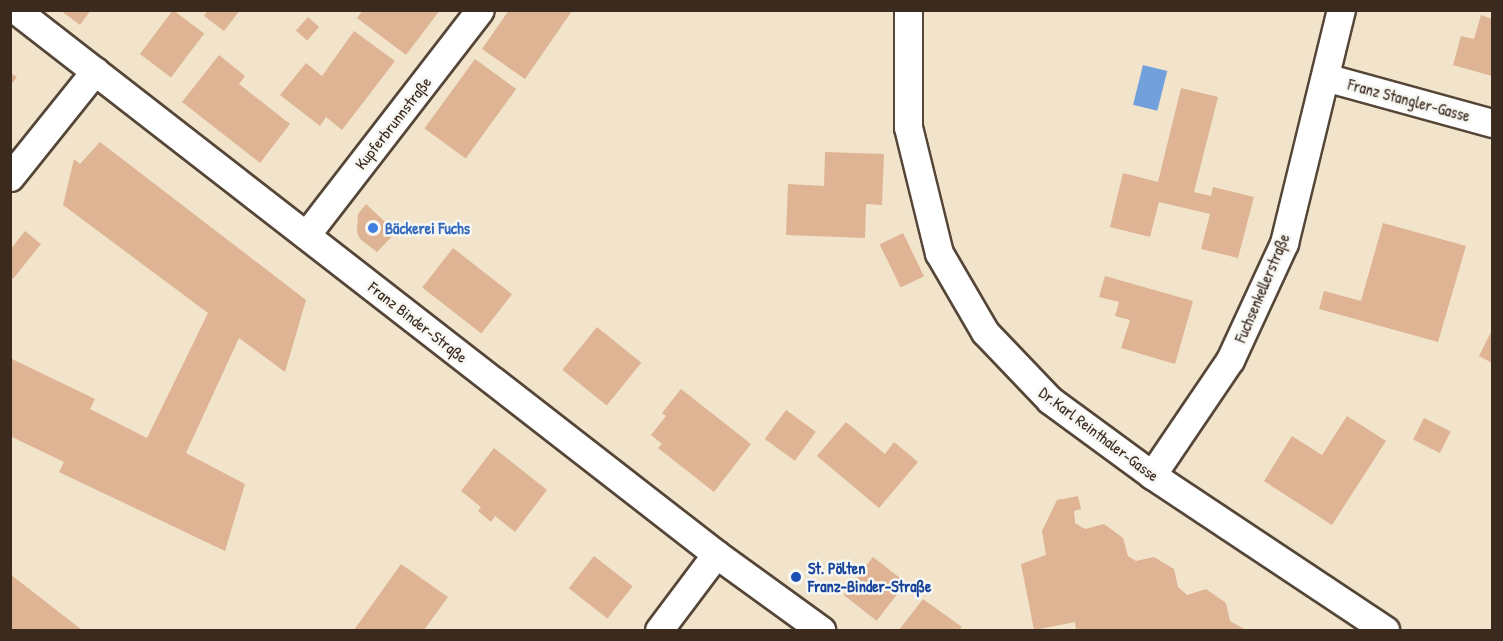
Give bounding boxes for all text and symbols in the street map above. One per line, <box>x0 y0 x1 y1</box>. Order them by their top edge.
street label: Kupferbrunnstraße <box>351 73 435 173</box>
street label: Franz Stangler-Gasse <box>1346 74 1472 126</box>
place label: Bäckerei Fuchs <box>385 218 470 238</box>
marker: Bäckerei Fuchs <box>366 221 380 235</box>
street label: Fuchsenkellerstraße <box>1230 231 1294 345</box>
street label: Franz Binder-Straße <box>365 277 471 367</box>
street label: Dr.Karl Reinthaler-Gasse <box>1035 383 1163 485</box>
place label: St. Pölten Franz-Binder-Straße <box>808 558 931 596</box>
marker: St. Pölten Franz-Binder-Straße <box>789 570 803 584</box>

